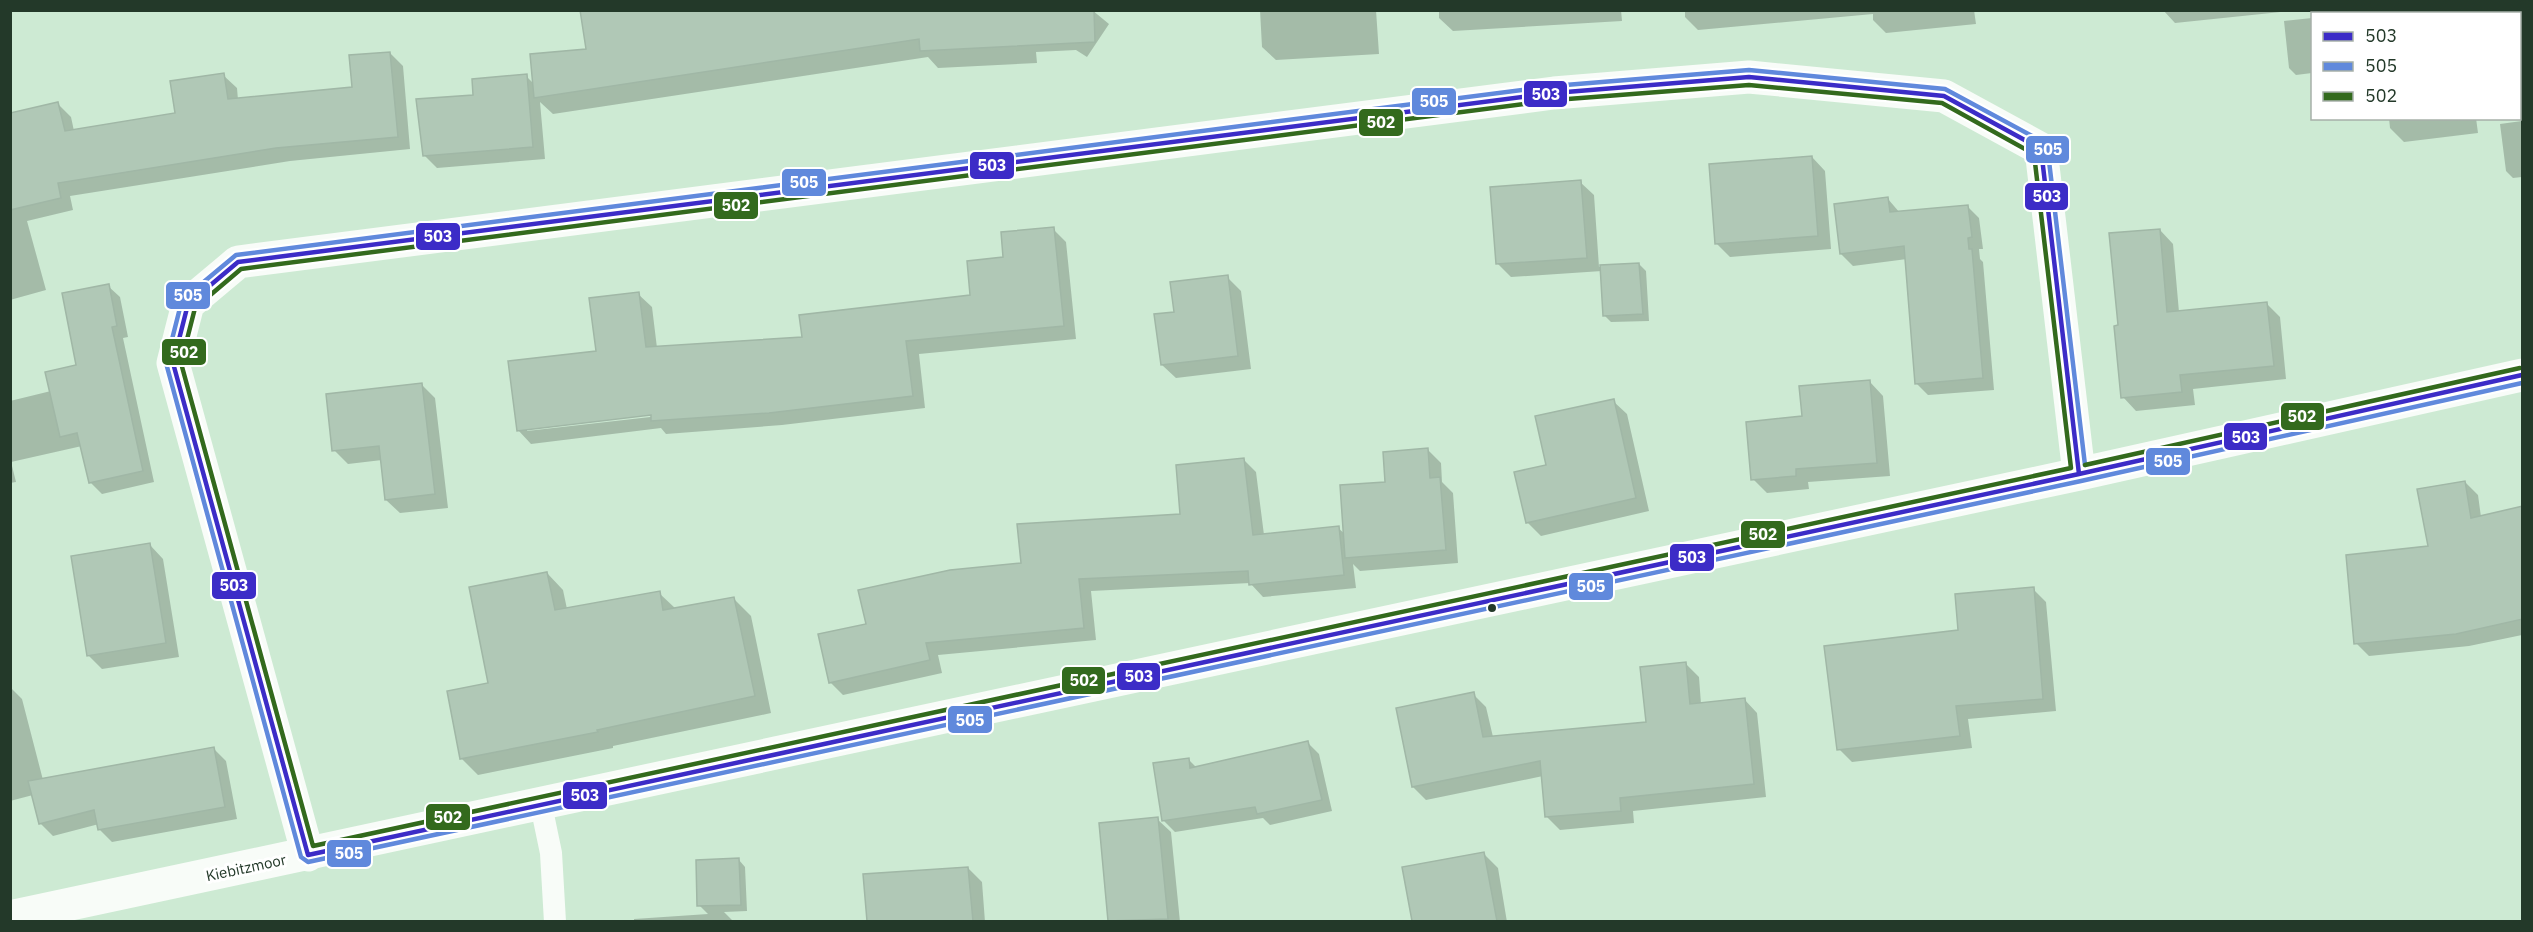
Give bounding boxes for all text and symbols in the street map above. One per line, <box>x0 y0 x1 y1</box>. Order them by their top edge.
legend <box>2311 12 2521 120</box>
text: 503 <box>2365 24 2397 47</box>
text: 505 <box>2365 54 2397 77</box>
line badge: 503 <box>1523 80 1568 108</box>
text: 503 <box>1532 84 1560 104</box>
text: 502 <box>2365 84 2397 107</box>
line badge: 505 <box>1411 87 1457 116</box>
text: 505 <box>1420 91 1449 111</box>
line badge: 502 <box>1358 108 1404 137</box>
text: 502 <box>1367 112 1395 132</box>
line badge: 505 <box>2025 135 2070 164</box>
text: 505 <box>2034 139 2063 159</box>
line badge: 503 <box>969 151 1015 180</box>
text: 503 <box>978 155 1006 175</box>
line badge: 505 <box>781 168 827 197</box>
text: 505 <box>790 172 819 192</box>
line badge: 503 <box>2024 182 2069 211</box>
text: 503 <box>2033 186 2061 206</box>
line badge: 502 <box>713 191 759 220</box>
text: 502 <box>722 195 750 215</box>
line badge: 503 <box>415 222 461 251</box>
text: 503 <box>424 226 452 246</box>
line badge: 505 <box>165 281 211 310</box>
text: 505 <box>174 285 203 305</box>
line badge: 502 <box>161 338 207 366</box>
text: 502 <box>170 342 198 362</box>
line badge: 502 <box>2280 402 2325 431</box>
text: 502 <box>2288 406 2316 426</box>
line badge: 503 <box>2223 422 2268 451</box>
text: 503 <box>2232 427 2260 447</box>
line badge: 505 <box>2145 447 2191 476</box>
text: 505 <box>2154 451 2183 471</box>
line badge: 502 <box>1740 520 1786 549</box>
text: 502 <box>1749 524 1777 544</box>
line badge: 503 <box>1669 543 1715 572</box>
text: 503 <box>1678 547 1706 567</box>
line badge: 503 <box>211 571 257 600</box>
line badge: 505 <box>1568 572 1614 601</box>
text: 503 <box>220 575 248 595</box>
text: 505 <box>1577 576 1606 596</box>
unlabelled marker <box>1486 602 1498 614</box>
line badge: 503 <box>1116 662 1161 691</box>
line badge: 502 <box>1061 666 1106 695</box>
text: 503 <box>1125 666 1153 686</box>
text: 502 <box>1070 670 1098 690</box>
line badge: 505 <box>947 705 993 734</box>
text: 505 <box>956 710 985 730</box>
line badge: 503 <box>562 781 608 810</box>
text: 503 <box>571 785 599 805</box>
line badge: 502 <box>425 803 471 831</box>
text: 502 <box>434 807 462 827</box>
line badge: 505 <box>326 839 372 868</box>
text: 505 <box>335 843 364 863</box>
street label: Kiebitzmoor <box>204 850 288 885</box>

